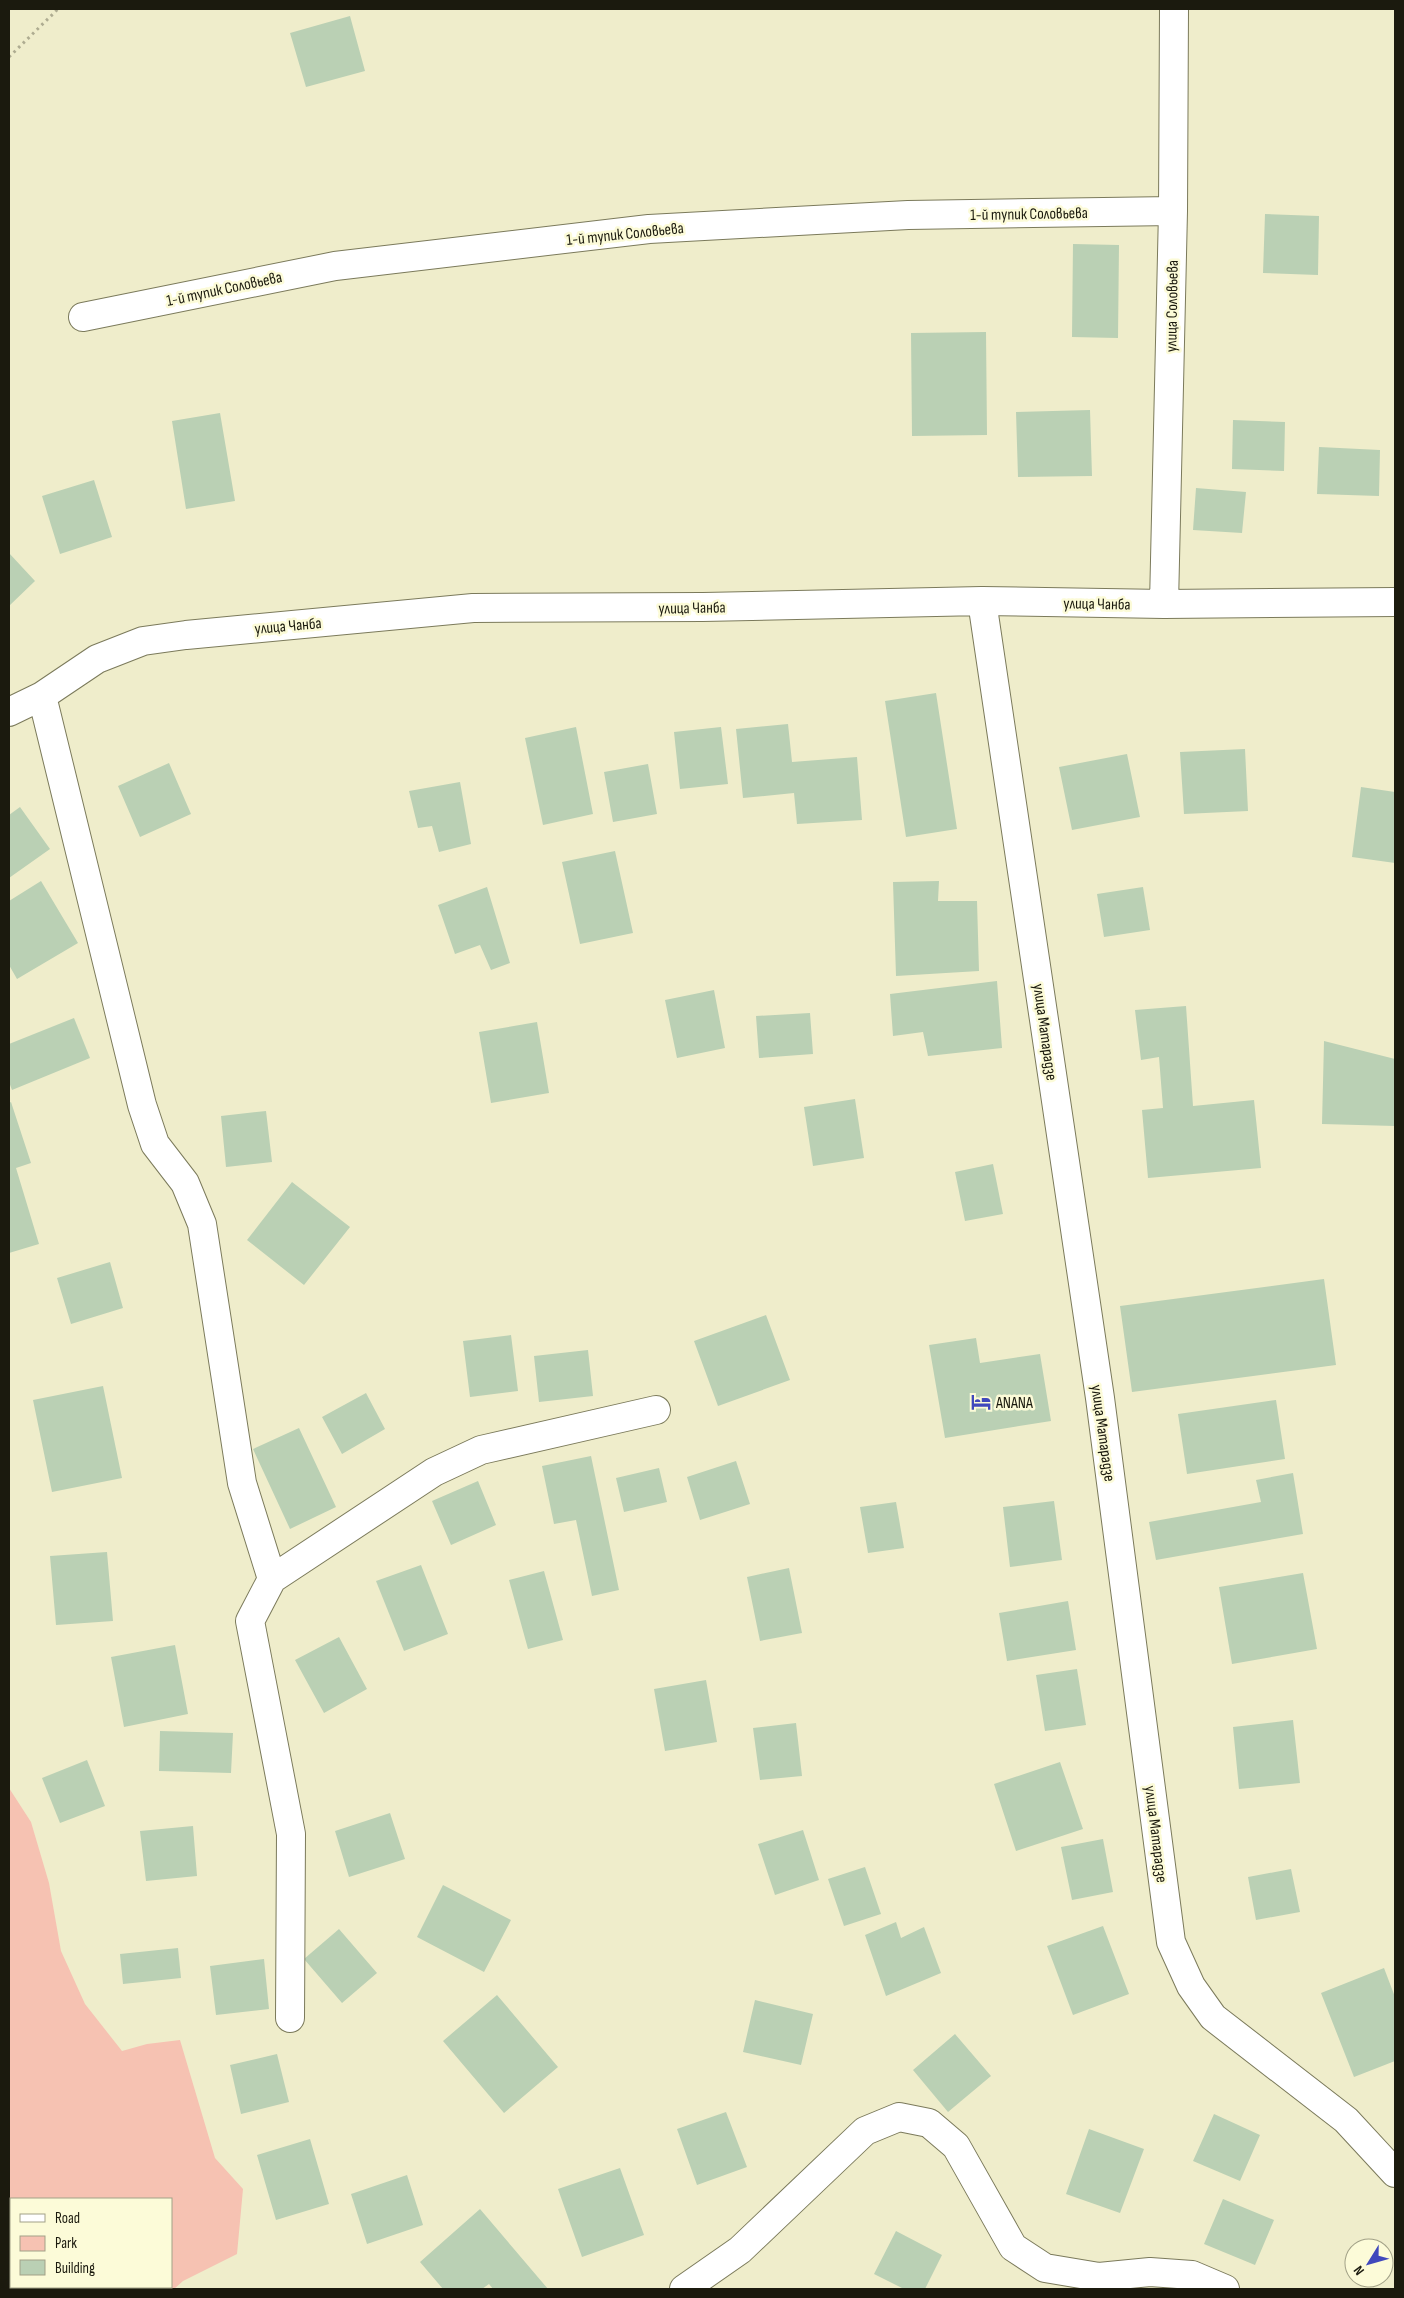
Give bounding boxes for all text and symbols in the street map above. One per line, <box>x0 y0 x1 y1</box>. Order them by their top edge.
street label: 1-й тупик Соловьева <box>970 204 1088 225</box>
street label: 1-й тупик Соловьева <box>566 219 685 250</box>
street label: улица Соловьева <box>1162 260 1183 352</box>
street label: 1-й тупик Соловьева <box>165 268 284 311</box>
street label: улица Чанба <box>1063 594 1131 615</box>
street label: улица Чанба <box>658 598 726 619</box>
street label: улица Чанба <box>254 614 322 639</box>
street label: улица Матарадзе <box>1028 983 1061 1082</box>
street label: улица Матарадзе <box>1086 1384 1119 1483</box>
hotel icon: ANANA <box>970 1391 992 1413</box>
place label: ANANA <box>995 1394 1033 1413</box>
street label: улица Матарадзе <box>1140 1785 1171 1884</box>
legend <box>10 2198 172 2288</box>
text: Road <box>55 2209 80 2228</box>
text: Park <box>55 2234 77 2253</box>
north arrow <box>1344 2238 1394 2288</box>
text: Building <box>55 2259 95 2278</box>
text: N <box>1350 2262 1368 2279</box>

